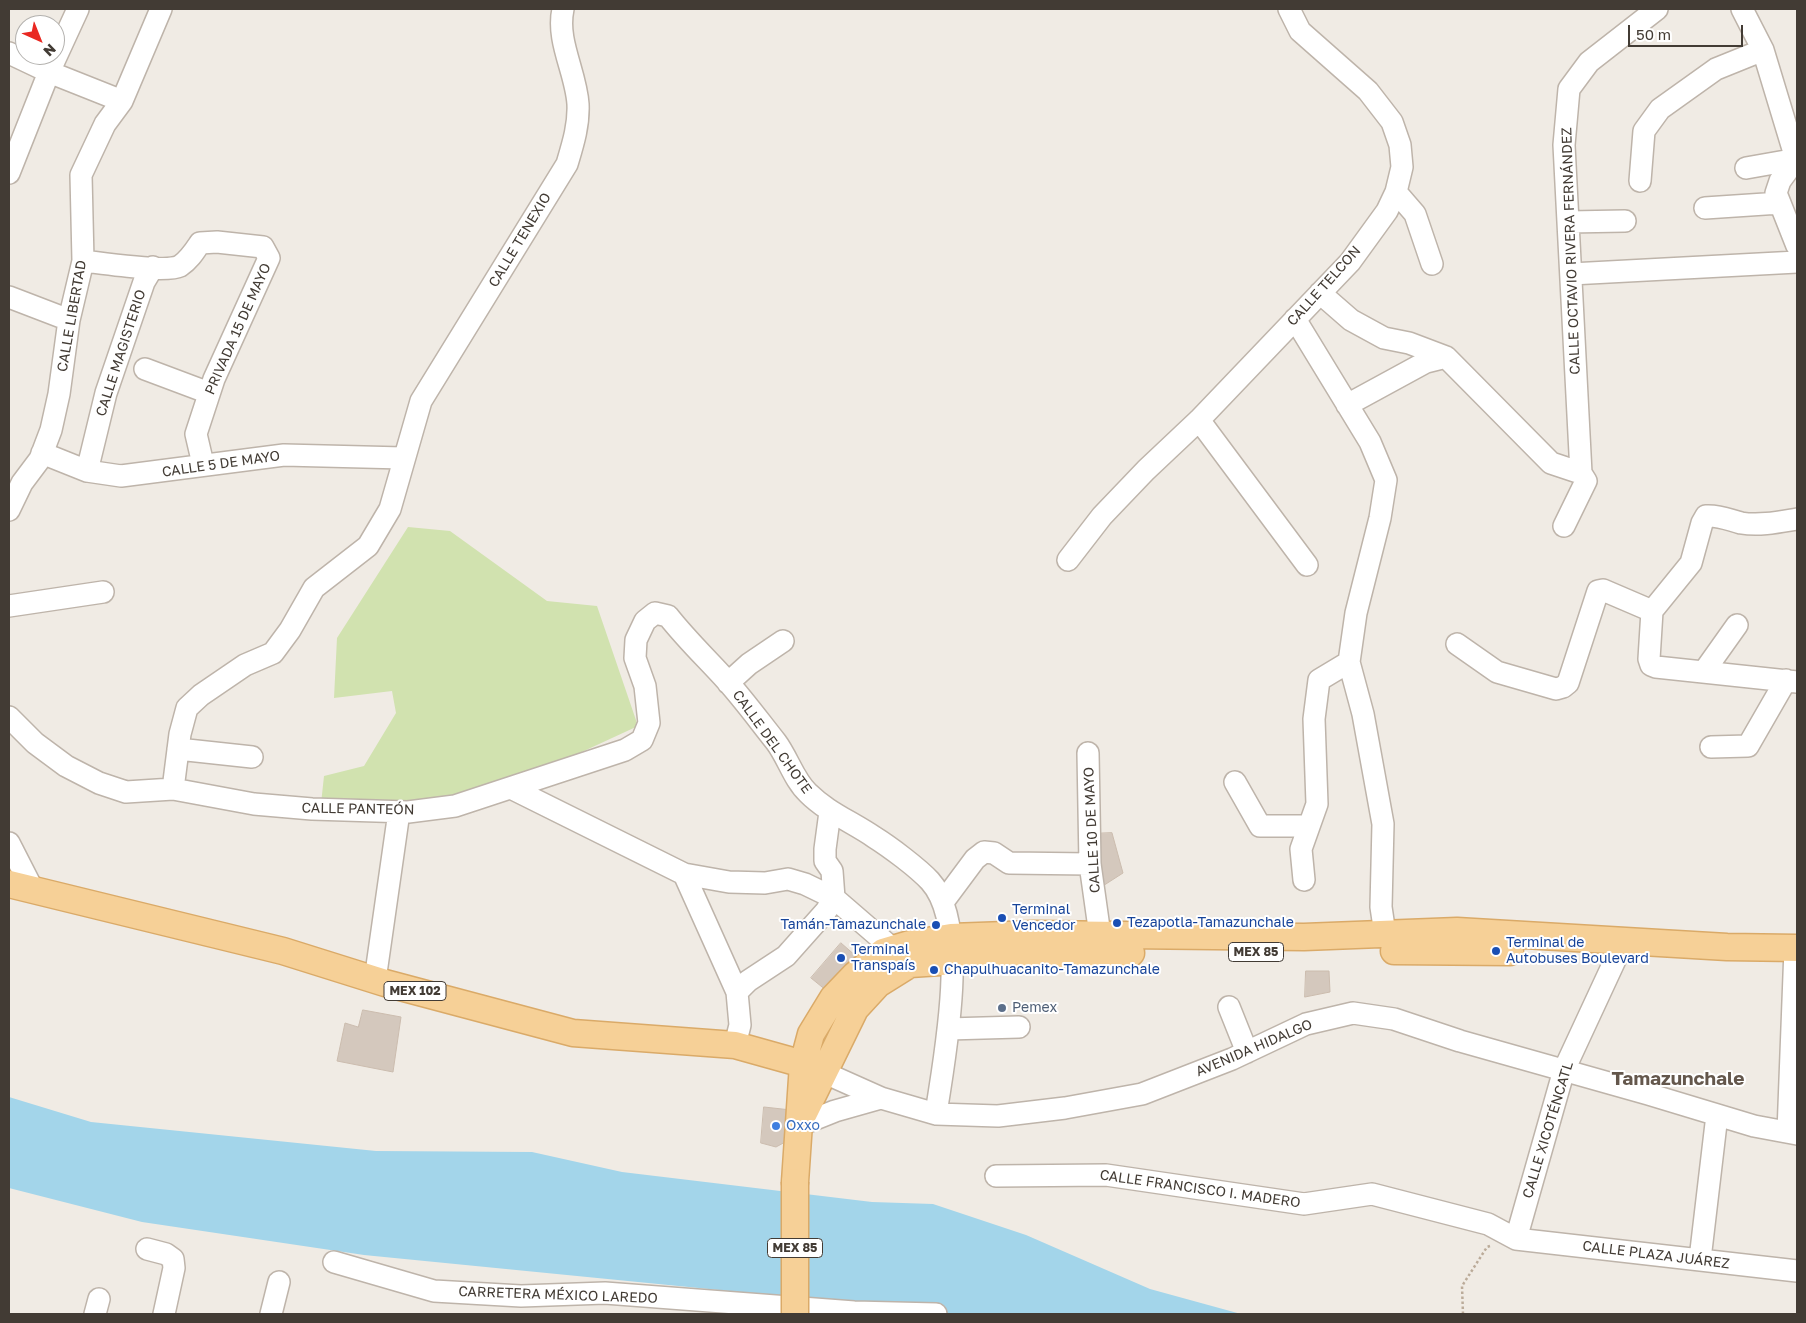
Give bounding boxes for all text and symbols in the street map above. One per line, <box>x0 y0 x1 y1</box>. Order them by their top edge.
north arrow <box>15 15 65 65</box>
scale bar <box>1631 15 1746 47</box>
text: 50 m <box>1636 25 1671 43</box>
text: N <box>40 41 60 60</box>
street label: CALLE OCTAVIO RIVERA FERNÁNDEZ <box>1558 127 1584 375</box>
street label: CALLE TENEXIO <box>485 190 555 290</box>
street label: CALLE TELCON <box>1284 243 1364 329</box>
street label: CALLE LIBERTAD <box>54 259 90 373</box>
street label: PRIVADA 15 DE MAYO <box>201 261 275 397</box>
street label: CALLE MAGISTERIO <box>93 287 149 419</box>
street label: CALLE 5 DE MAYO <box>161 447 281 481</box>
street label: CALLE DEL CHOTE <box>729 687 815 797</box>
street label: CALLE 10 DE MAYO <box>1080 766 1104 894</box>
street label: CALLE PANTEÓN <box>301 800 415 818</box>
place label: Terminal Vencedor <box>1012 902 1075 934</box>
marker: Terminal Vencedor <box>996 912 1008 924</box>
place label: Tezapotla-Tamazunchale <box>1127 915 1294 931</box>
place label: Tamán-Tamazunchale <box>780 917 926 933</box>
marker: Tezapotla-Tamazunchale <box>1111 917 1123 929</box>
marker: Tamán-Tamazunchale <box>930 919 942 931</box>
place label: Terminal de Autobuses Boulevard <box>1506 935 1649 968</box>
place label: Terminal Transpaís <box>851 942 915 974</box>
road number: MEX 85 <box>1228 942 1284 962</box>
marker: Terminal de Autobuses Boulevard <box>1490 945 1502 957</box>
marker: Terminal Transpaís <box>835 952 847 964</box>
place label: Chapulhuacanito-Tamazunchale <box>944 962 1160 978</box>
marker: Chapulhuacanito-Tamazunchale <box>928 964 940 976</box>
road number: MEX 102 <box>384 981 446 1000</box>
place label: Pemex <box>1012 1000 1057 1016</box>
marker: Pemex <box>996 1002 1008 1014</box>
street label: AVENIDA HIDALGO <box>1193 1016 1315 1080</box>
street label: CALLE XICOTÉNCATL <box>1519 1060 1577 1200</box>
district label: Tamazunchale <box>1612 1068 1744 1090</box>
place label: Oxxo <box>786 1118 820 1134</box>
marker: Oxxo <box>770 1120 782 1132</box>
street label: CALLE FRANCISCO I. MADERO <box>1099 1167 1301 1211</box>
road number: MEX 85 <box>768 1238 822 1258</box>
street label: CALLE PLAZA JUÁREZ <box>1581 1238 1731 1272</box>
street label: CARRETERA MÉXICO LAREDO <box>458 1283 658 1307</box>

